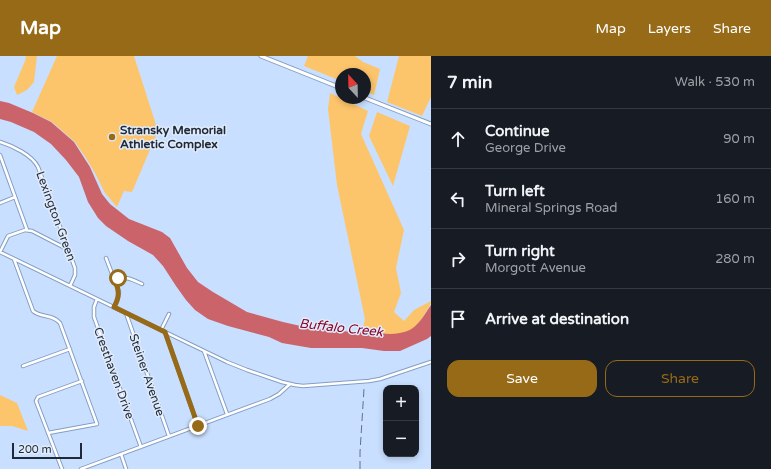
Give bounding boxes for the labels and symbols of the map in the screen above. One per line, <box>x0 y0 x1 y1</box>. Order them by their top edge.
north arrow <box>335 68 371 104</box>
place label: Stransky Memorial Athletic Complex <box>120 123 226 152</box>
marker: Stransky Memorial Athletic Complex <box>107 132 117 142</box>
street label: Lexington Green <box>33 169 79 263</box>
route start <box>109 269 127 287</box>
water label: Buffalo Creek <box>298 316 385 340</box>
street label: Cresthaven Drive <box>91 325 137 421</box>
street label: Steiner Avenue <box>126 332 168 418</box>
route end <box>189 417 207 435</box>
scale bar <box>12 441 82 460</box>

